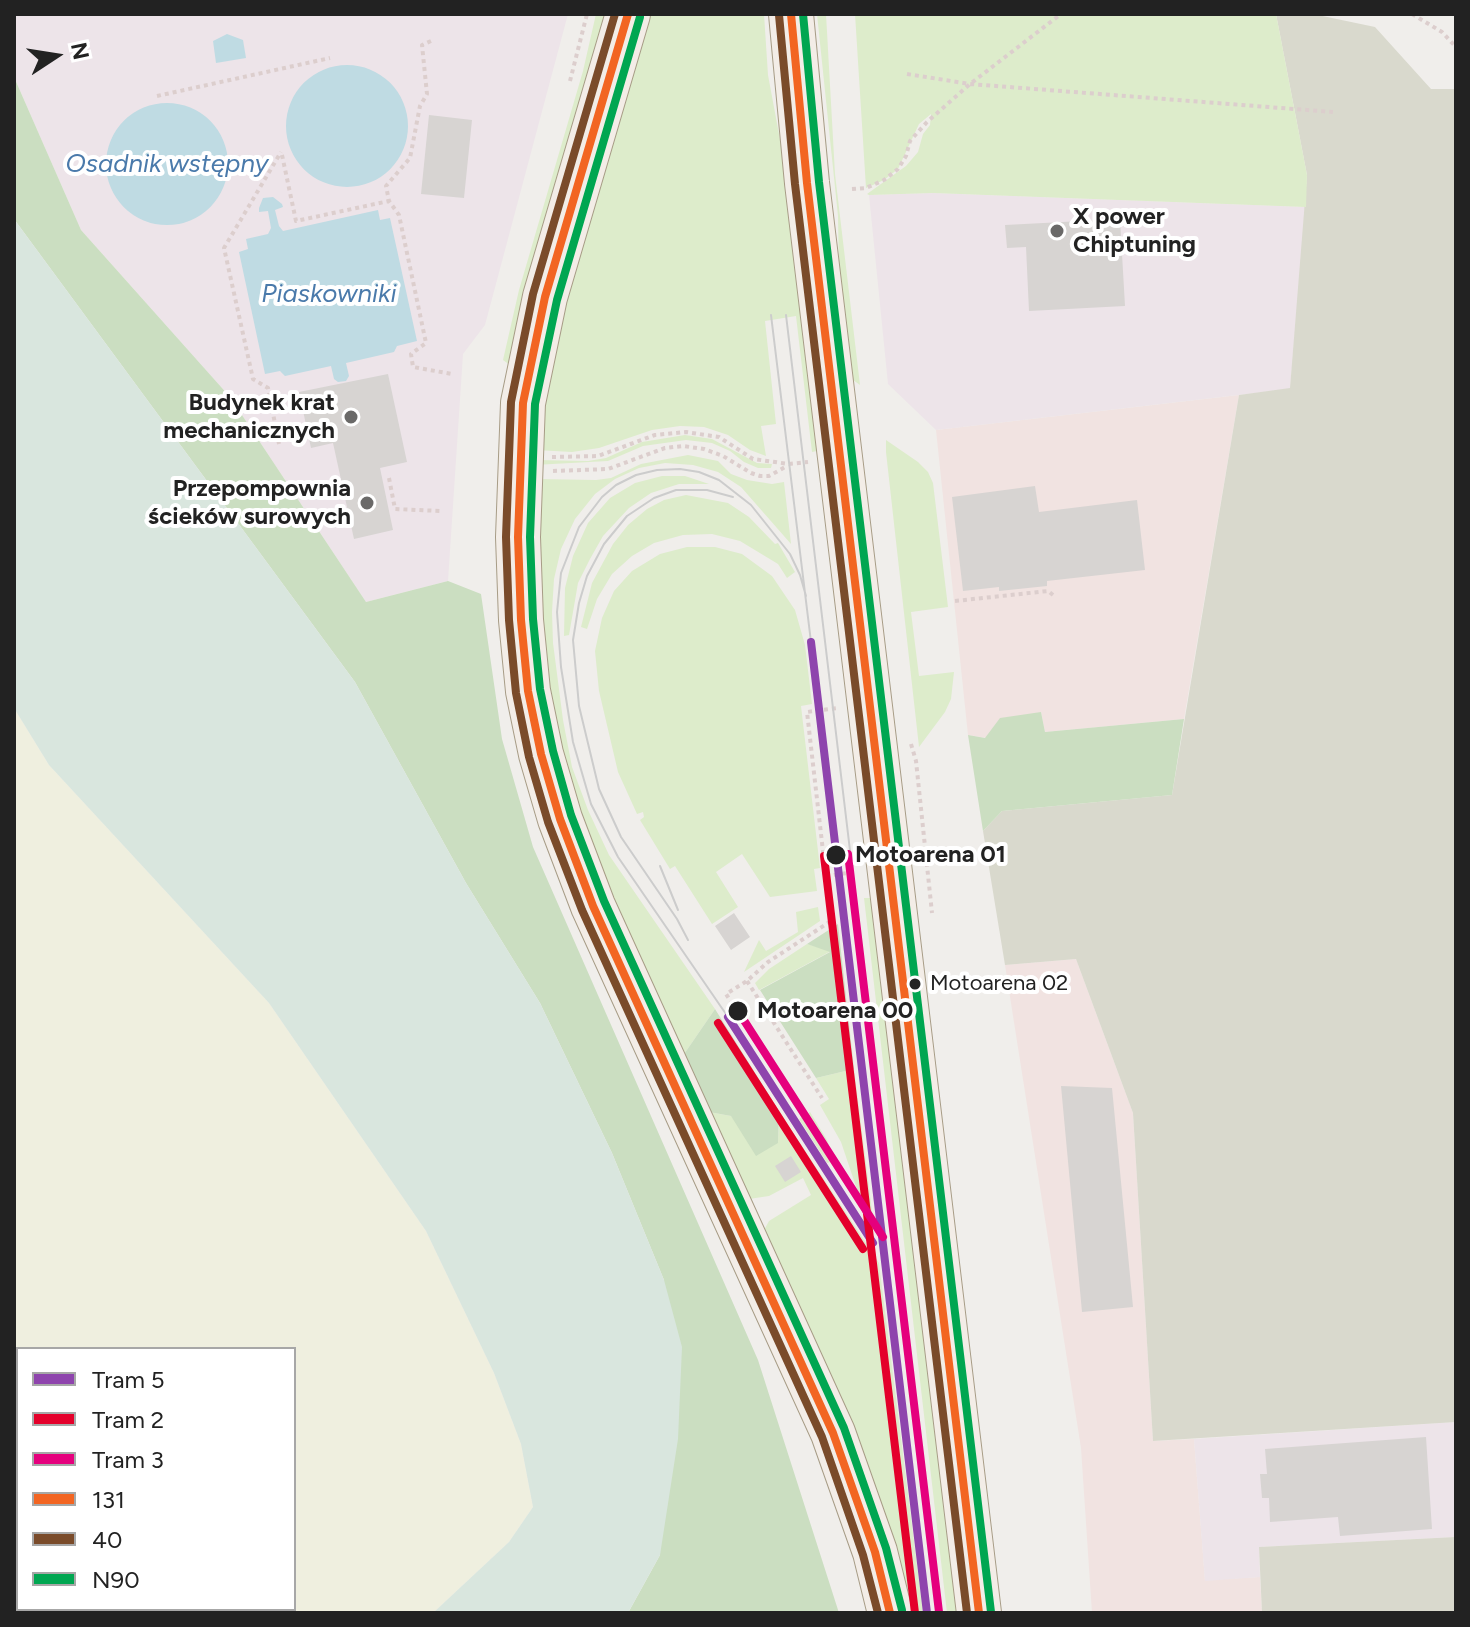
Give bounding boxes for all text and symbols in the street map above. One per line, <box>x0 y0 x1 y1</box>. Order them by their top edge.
north arrow <box>16 16 96 96</box>
text: N <box>65 40 95 62</box>
water label: Osadnik wstępny <box>66 148 268 180</box>
place label: X power Chiptuning <box>1073 203 1196 259</box>
marker: X power Chiptuning <box>1048 222 1066 240</box>
water label: Piaskowniki <box>261 278 397 310</box>
place label: Budynek krat mechanicznych <box>163 389 335 445</box>
marker: Budynek krat mechanicznych <box>342 408 360 426</box>
place label: Przepompownia ścieków surowych <box>148 475 351 531</box>
marker: Przepompownia ścieków surowych <box>358 494 376 512</box>
place label: Motoarena 01 <box>855 841 1006 869</box>
marker: Motoarena 01 <box>824 843 848 867</box>
place label: Motoarena 02 <box>930 971 1068 997</box>
marker: Motoarena 02 <box>907 976 923 992</box>
place label: Motoarena 00 <box>757 997 913 1025</box>
marker: Motoarena 00 <box>726 999 750 1023</box>
legend <box>16 1347 296 1611</box>
text: Tram 5 <box>92 1365 165 1394</box>
text: Tram 2 <box>92 1405 164 1434</box>
text: Tram 3 <box>92 1445 164 1474</box>
text: 131 <box>92 1485 125 1514</box>
text: 40 <box>92 1525 122 1554</box>
text: N90 <box>92 1565 140 1594</box>

